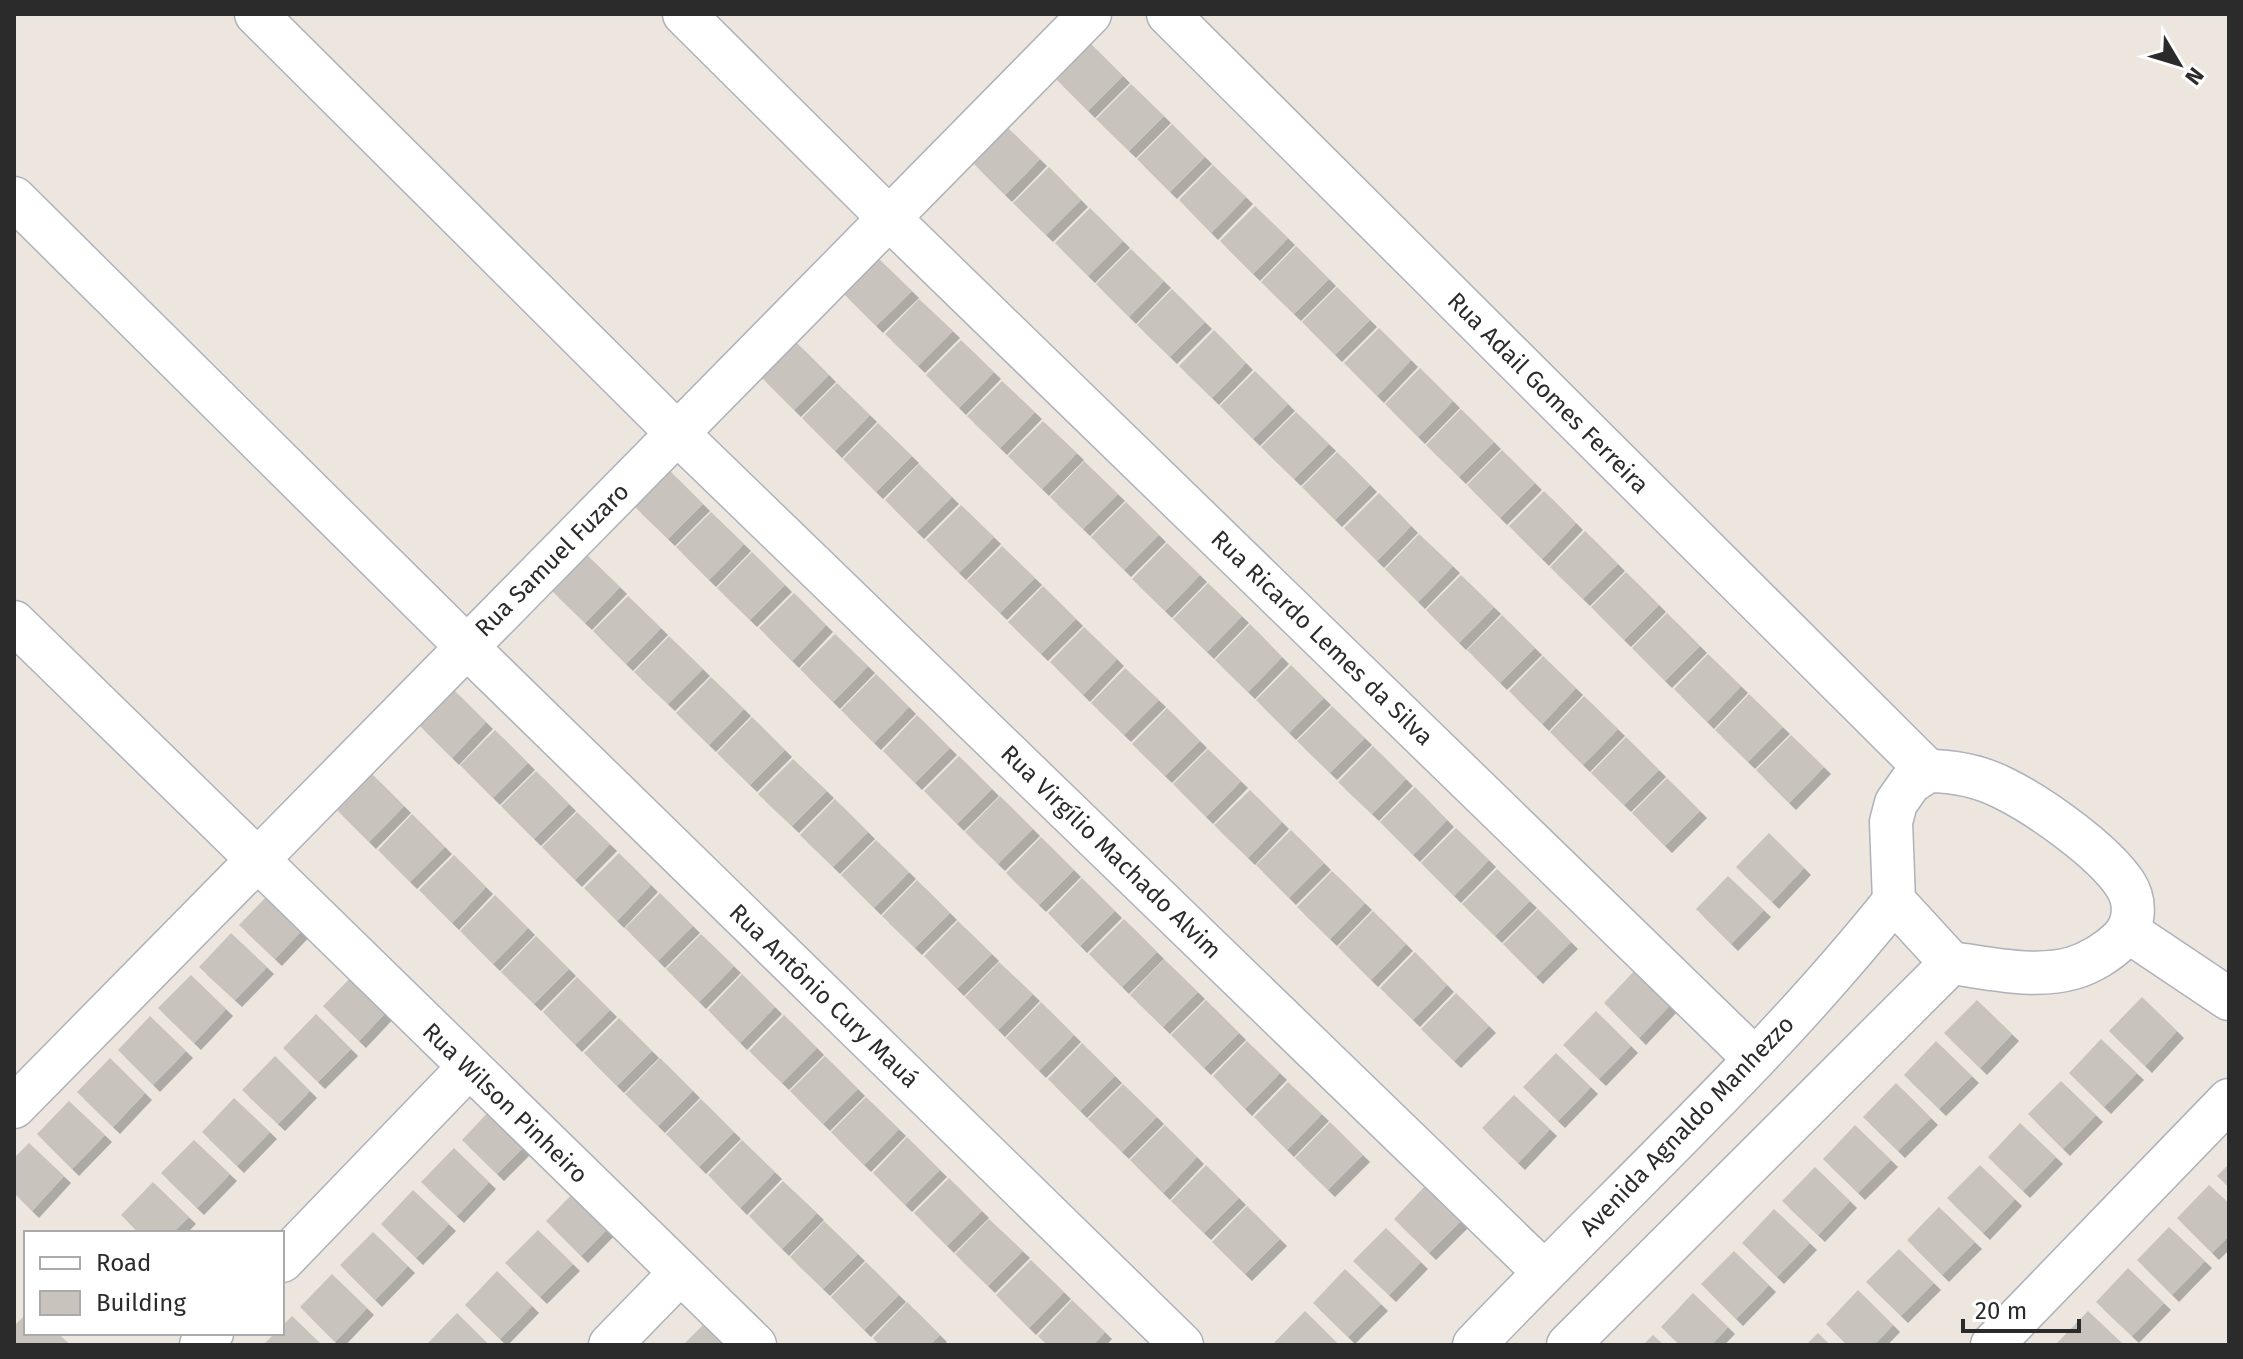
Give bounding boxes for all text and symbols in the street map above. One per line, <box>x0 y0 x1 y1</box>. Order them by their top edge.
north arrow <box>2139 24 2219 104</box>
text: N <box>2179 62 2209 90</box>
street label: Rua Adail Gomes Ferreira <box>1442 287 1654 499</box>
street label: Rua Samuel Fuzaro <box>469 477 635 643</box>
street label: Rua Ricardo Lemes da Silva <box>1205 525 1439 751</box>
street label: Rua Virgílio Machado Alvim <box>995 739 1227 965</box>
street label: Rua Antônio Cury Mauá <box>723 898 925 1094</box>
street label: Avenida Agnaldo Manhezzo <box>1574 1010 1800 1242</box>
street label: Rua Wilson Pinheiro <box>417 1017 593 1189</box>
legend <box>24 1231 284 1335</box>
text: Road <box>96 1249 151 1277</box>
scale bar <box>1963 1283 2079 1333</box>
text: Building <box>96 1289 186 1317</box>
text: 20 m <box>1975 1297 2027 1325</box>

